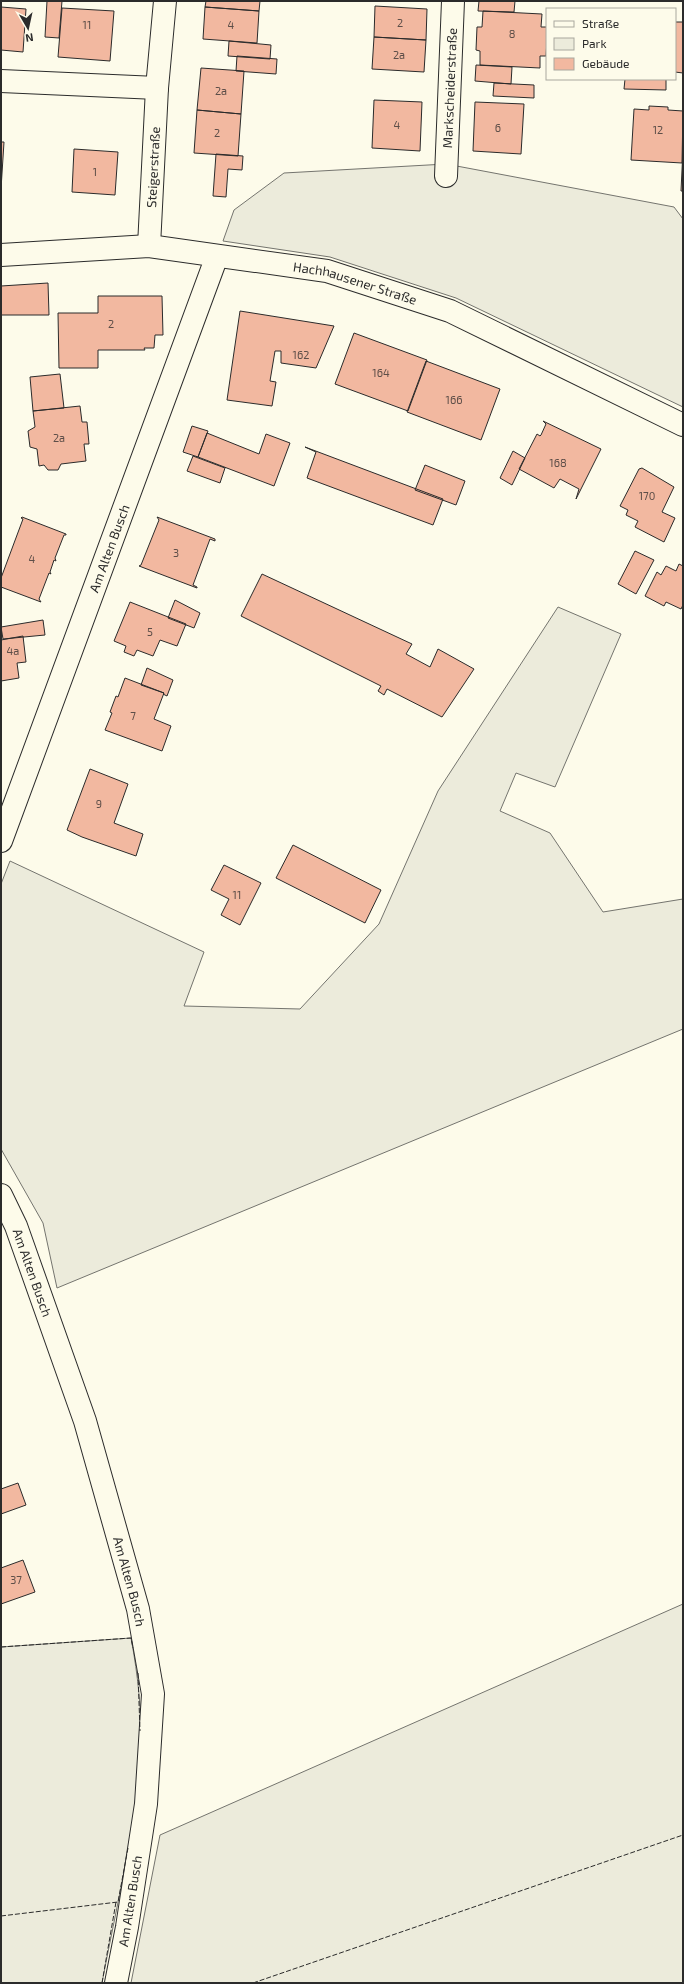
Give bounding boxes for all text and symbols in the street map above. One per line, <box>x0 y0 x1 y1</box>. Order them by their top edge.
north arrow <box>8 8 48 48</box>
legend <box>546 8 676 80</box>
house number: 2 <box>397 16 403 29</box>
text: Straße <box>582 16 619 30</box>
house number: 11 <box>83 18 91 31</box>
house number: 4 <box>228 18 235 31</box>
house number: 8 <box>509 27 515 40</box>
street label: Markscheiderstraße <box>439 28 460 149</box>
text: N <box>25 31 35 45</box>
text: Park <box>582 36 607 50</box>
house number: 2a <box>393 48 405 61</box>
text: Gebäude <box>582 56 630 70</box>
house number: 2a <box>215 84 227 97</box>
house number: 4 <box>394 118 401 131</box>
house number: 6 <box>495 121 501 134</box>
house number: 12 <box>653 123 663 136</box>
street label: Steigerstraße <box>143 126 163 208</box>
house number: 2 <box>214 126 220 139</box>
house number: 1 <box>93 165 97 178</box>
street label: Hachhausener Straße <box>292 258 419 308</box>
house number: 2 <box>108 317 114 330</box>
house number: 162 <box>293 348 309 361</box>
house number: 164 <box>372 366 390 379</box>
house number: 166 <box>446 393 462 406</box>
house number: 2a <box>53 431 65 444</box>
house number: 168 <box>549 456 567 469</box>
house number: 170 <box>639 489 655 502</box>
street label: Am Alten Busch <box>86 502 133 594</box>
house number: 3 <box>173 546 179 559</box>
house number: 4 <box>29 552 36 565</box>
house number: 5 <box>147 625 153 638</box>
house number: 4a <box>7 644 19 657</box>
house number: 7 <box>130 709 136 722</box>
house number: 9 <box>96 797 102 810</box>
house number: 11 <box>233 888 241 901</box>
street label: Am Alten Busch <box>10 1227 55 1319</box>
street label: Am Alten Busch <box>110 1535 149 1628</box>
house number: 37 <box>10 1573 22 1586</box>
street label: Am Alten Busch <box>115 1854 145 1948</box>

